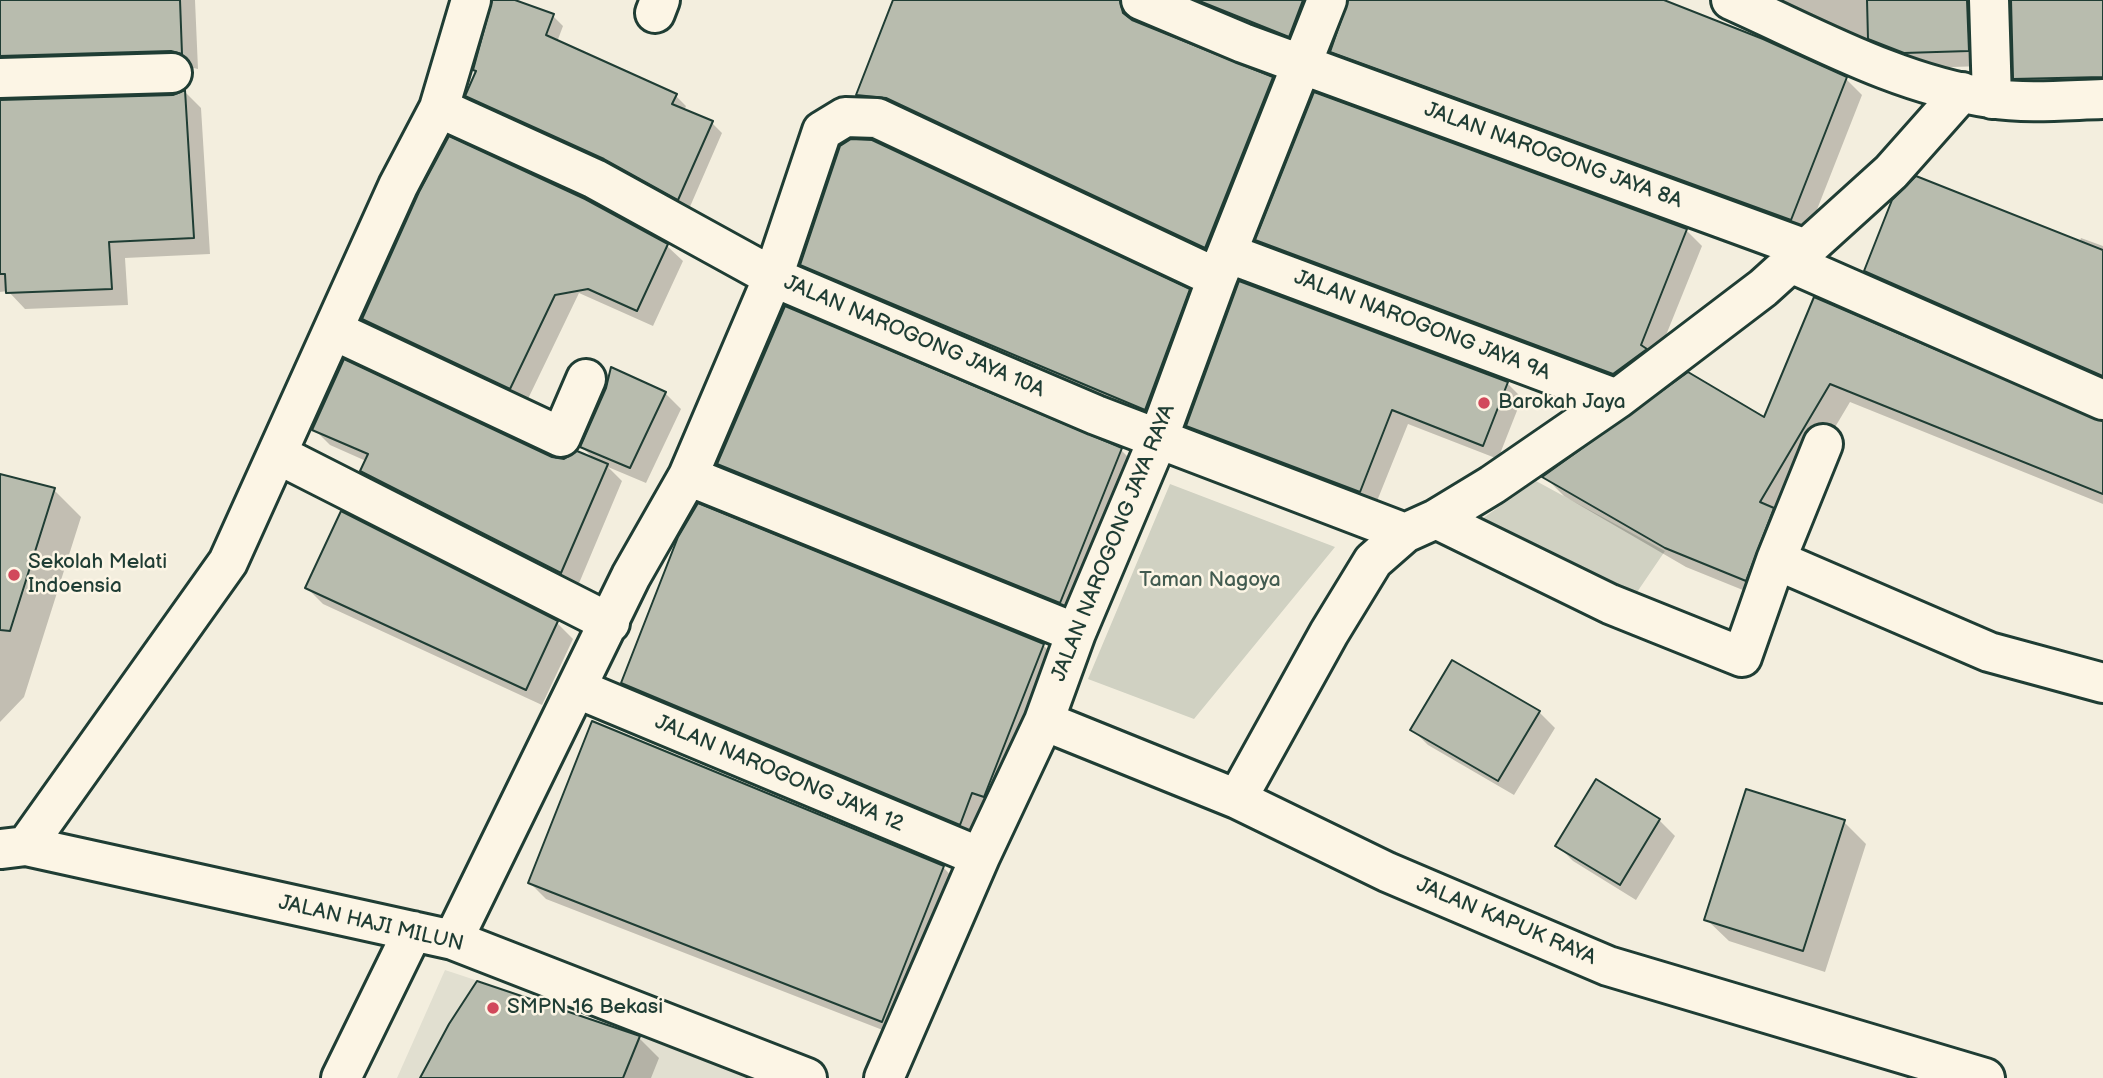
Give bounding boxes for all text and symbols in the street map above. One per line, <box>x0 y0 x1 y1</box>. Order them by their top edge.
street label: JALAN NAROGONG JAYA 8A <box>1421 98 1685 214</box>
street label: JALAN NAROGONG JAYA 9A <box>1290 265 1554 387</box>
street label: JALAN NAROGONG JAYA 10A <box>780 271 1048 403</box>
place label: Barokah Jaya <box>1498 390 1626 416</box>
marker: Barokah Jaya <box>1476 395 1492 411</box>
street label: JALAN NAROGONG JAYA RAYA <box>1047 401 1181 685</box>
place label: Sekolah Melati Indoensia <box>28 550 167 600</box>
marker: Sekolah Melati Indoensia <box>6 567 22 583</box>
park label: Taman Nagoya <box>1139 568 1281 594</box>
street label: JALAN NAROGONG JAYA 12 <box>651 710 907 838</box>
street label: JALAN KAPUK RAYA <box>1412 873 1600 971</box>
street label: JALAN HAJI MILUN <box>276 890 466 958</box>
place label: SMPN 16 Bekasi <box>507 995 663 1021</box>
marker: SMPN 16 Bekasi <box>485 1000 501 1016</box>

